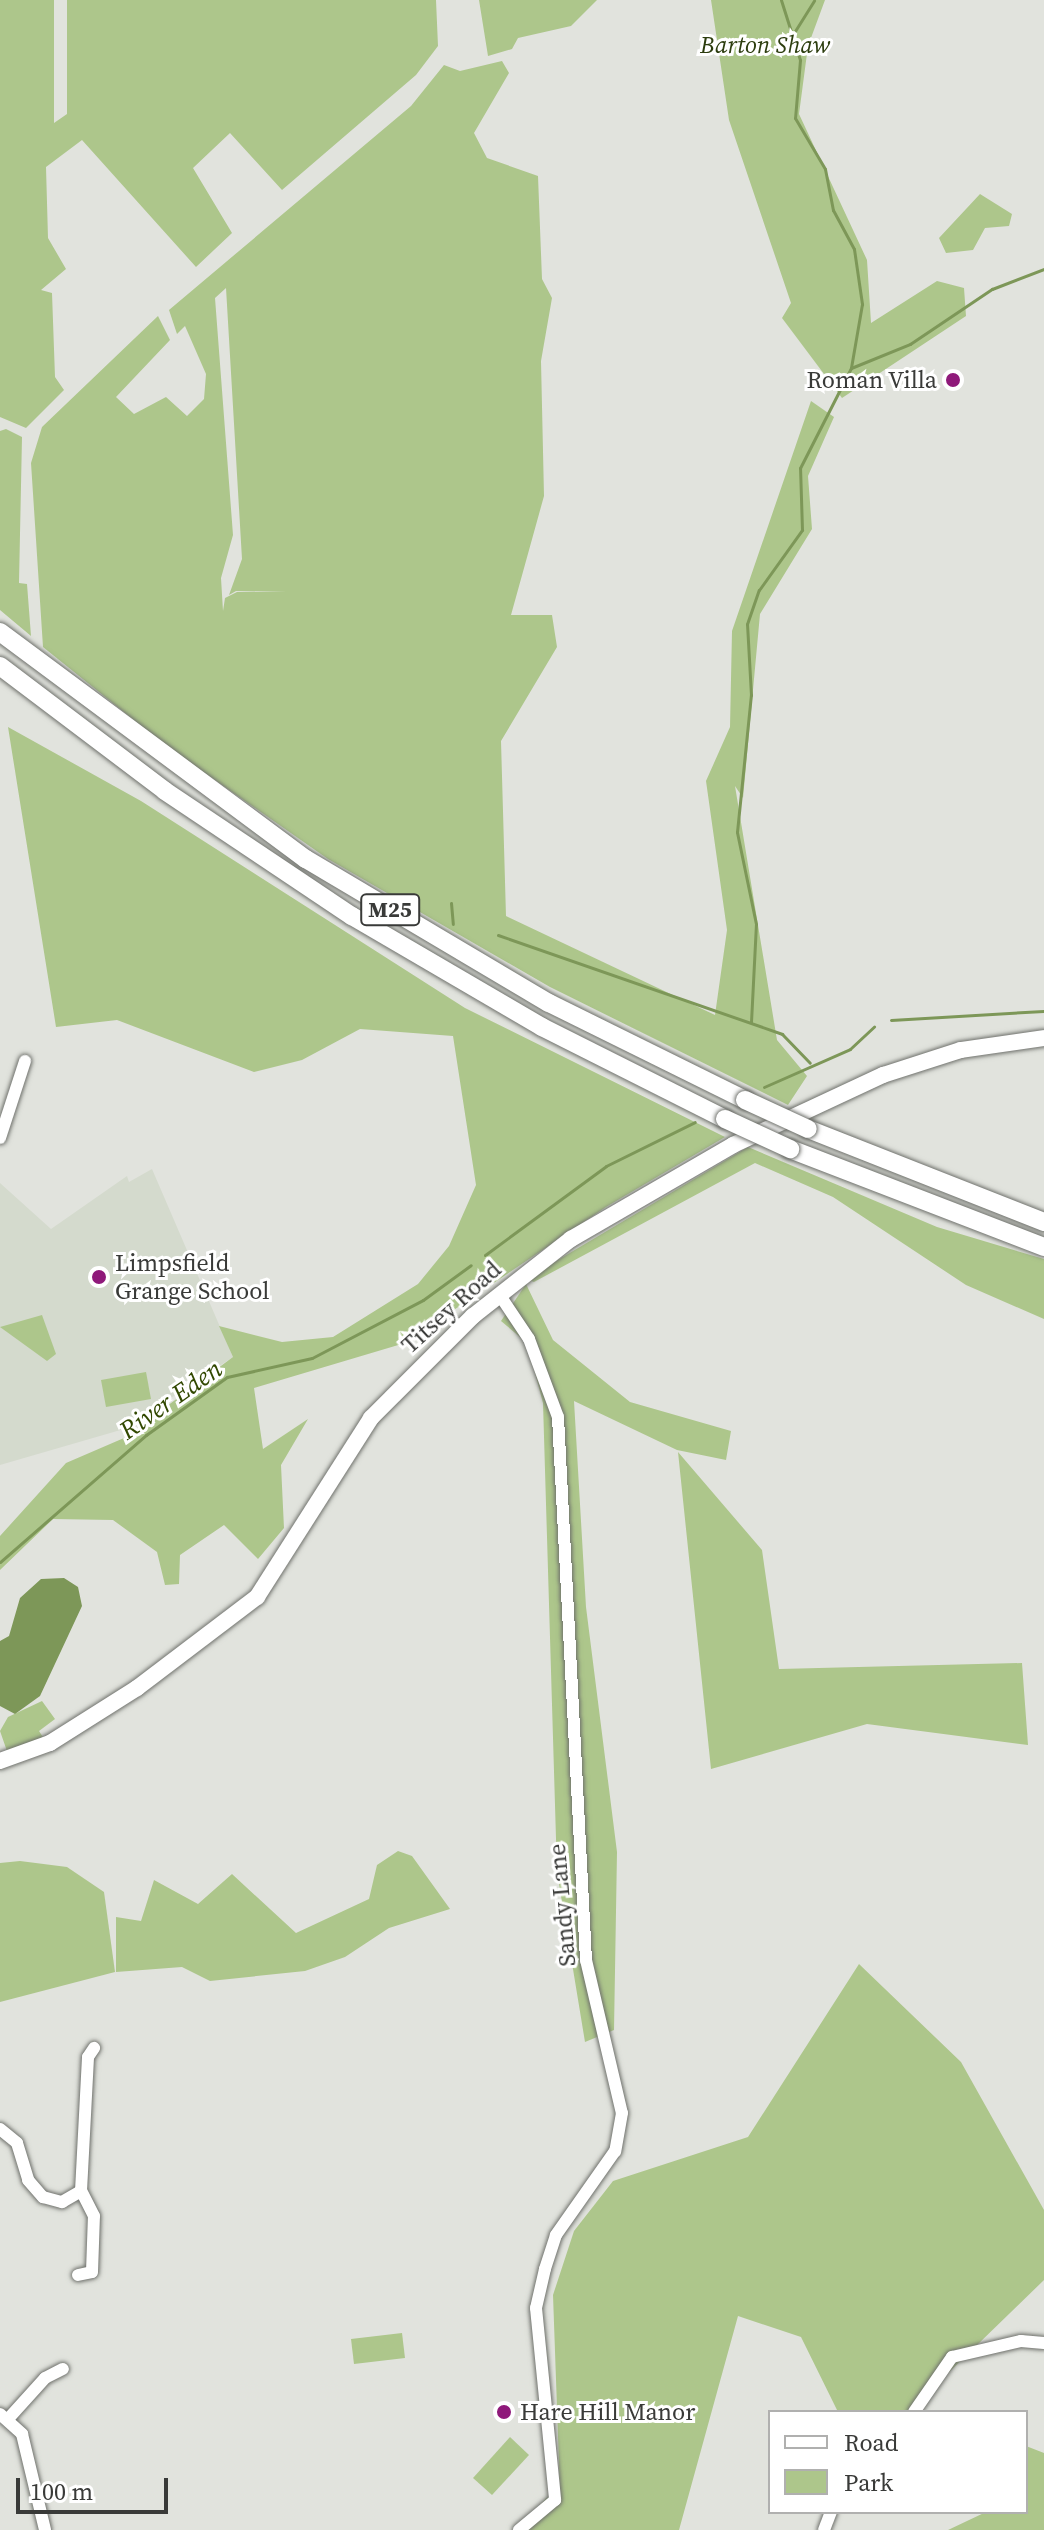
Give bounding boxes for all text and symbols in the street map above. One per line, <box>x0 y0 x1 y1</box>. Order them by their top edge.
park label: Barton Shaw <box>700 31 830 59</box>
place label: Roman Villa <box>806 366 937 394</box>
marker: Roman Villa <box>944 371 962 389</box>
road number: M25 <box>360 892 420 928</box>
place label: Limpsfield Grange School <box>115 1249 269 1305</box>
street label: Titsey Road <box>395 1255 507 1359</box>
marker: Limpsfield Grange School <box>90 1268 108 1286</box>
water label: River Eden <box>114 1353 228 1447</box>
street label: Sandy Lane <box>542 1842 582 1968</box>
place label: Hare Hill Manor <box>520 2398 695 2426</box>
marker: Hare Hill Manor <box>495 2403 513 2421</box>
legend <box>768 2410 1028 2514</box>
text: Road <box>844 2426 898 2459</box>
scale bar <box>20 2462 172 2512</box>
text: Park <box>844 2466 893 2499</box>
text: 100 m <box>30 2475 93 2508</box>

